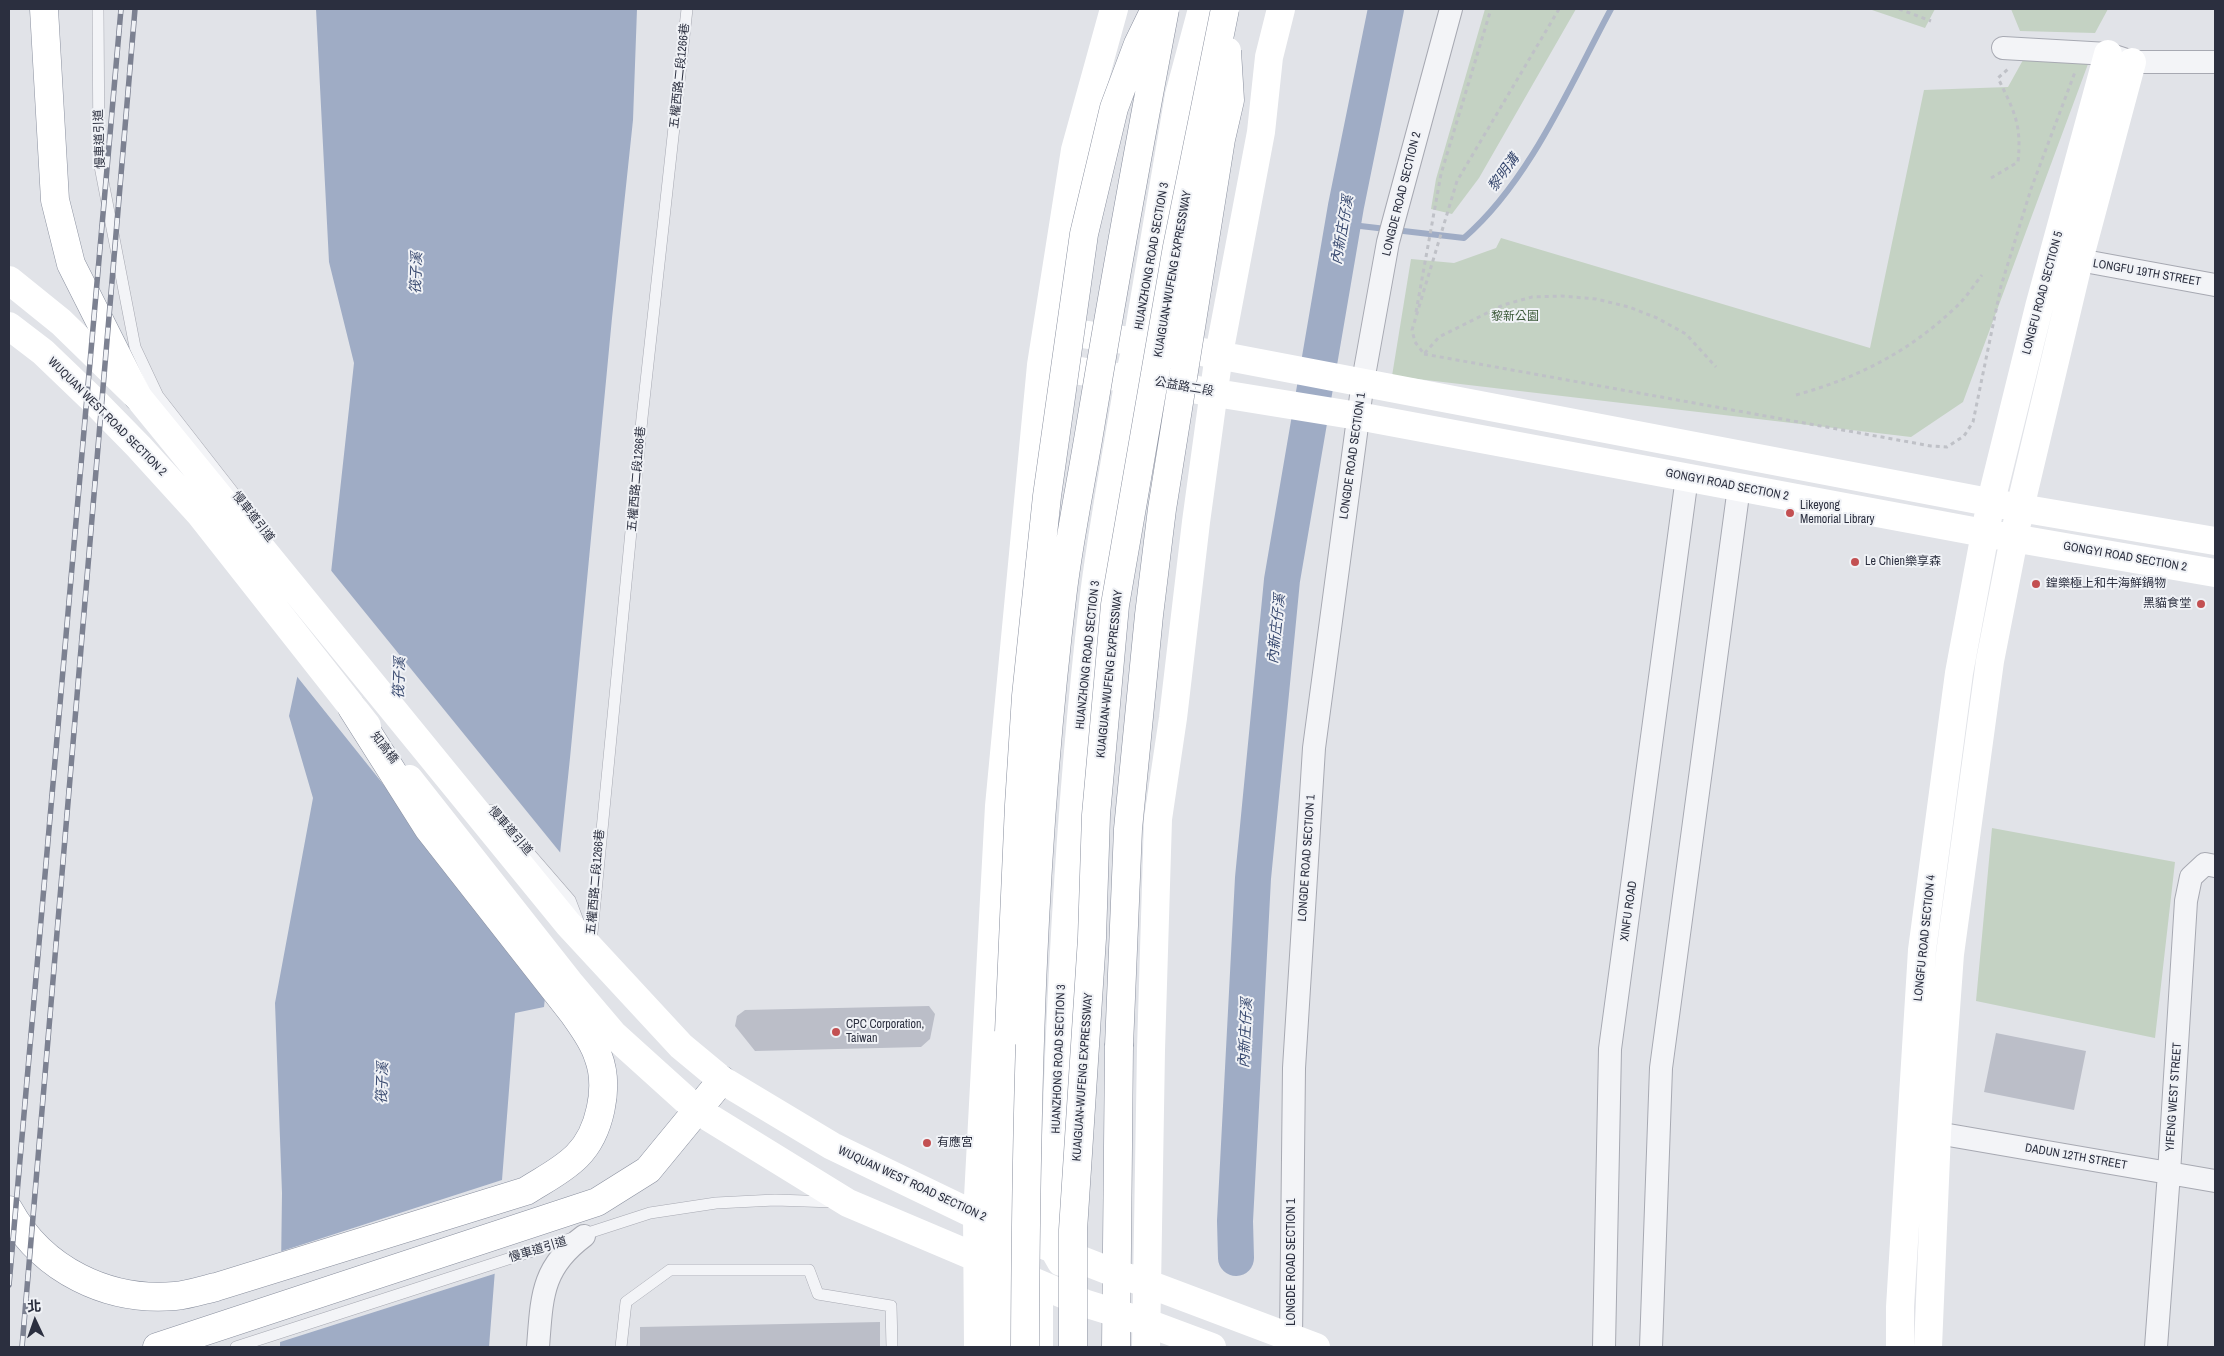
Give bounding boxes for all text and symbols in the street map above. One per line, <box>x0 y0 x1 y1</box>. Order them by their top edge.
street label: 五權西路二段1266巷 <box>667 23 693 129</box>
street label: 慢車道引道 <box>92 109 108 169</box>
street label: LONGDE ROAD SECTION 2 <box>1380 130 1424 258</box>
water label: 黎明溝 <box>1485 151 1523 195</box>
street label: HUANZHONG ROAD SECTION 3 <box>1132 181 1172 331</box>
street label: KUAIGUAN-WUFENG EXPRESSWAY <box>1151 190 1195 358</box>
water label: 內新庄仔溪 <box>1329 194 1357 266</box>
street label: LONGFU ROAD SECTION 5 <box>2020 230 2066 356</box>
water label: 筏子溪 <box>408 252 426 294</box>
street label: LONGFU 19TH STREET <box>2092 256 2202 290</box>
park label: 黎新公園 <box>1491 310 1539 324</box>
street label: WUQUAN WEST ROAD SECTION 2 <box>45 355 169 479</box>
street label: 公益路二段 <box>1153 375 1215 399</box>
street label: LONGDE ROAD SECTION 1 <box>1337 392 1369 520</box>
street label: 五權西路二段1266巷 <box>625 426 649 532</box>
street label: GONGYI ROAD SECTION 2 <box>1664 466 1790 504</box>
street label: 慢車道引道 <box>229 489 277 545</box>
place label: Likeyong Memorial Library <box>1800 499 1874 527</box>
marker: Likeyong Memorial Library <box>1784 507 1796 519</box>
street label: GONGYI ROAD SECTION 2 <box>2062 539 2188 575</box>
place label: Le Chien樂享森 <box>1865 555 1941 569</box>
marker: Le Chien樂享森 <box>1849 556 1861 568</box>
place label: 鍠樂極上和牛海鮮鍋物 <box>2046 577 2166 591</box>
marker: 鍠樂極上和牛海鮮鍋物 <box>2030 578 2042 590</box>
street label: HUANZHONG ROAD SECTION 3 <box>1073 580 1103 730</box>
street label: KUAIGUAN-WUFENG EXPRESSWAY <box>1094 589 1126 759</box>
water label: 內新庄仔溪 <box>1265 593 1289 665</box>
place label: 黑貓食堂 <box>2143 597 2191 611</box>
marker: 黑貓食堂 <box>2195 598 2207 610</box>
water label: 筏子溪 <box>391 657 409 699</box>
street label: 知高橋 <box>367 729 401 767</box>
street label: LONGDE ROAD SECTION 1 <box>1295 794 1319 922</box>
street label: 慢車道引道 <box>485 804 535 858</box>
street label: 五權西路二段1266巷 <box>584 829 608 935</box>
street label: LONGFU ROAD SECTION 4 <box>1911 874 1939 1002</box>
street label: XINFU ROAD <box>1618 880 1640 942</box>
street label: HUANZHONG ROAD SECTION 3 <box>1049 984 1069 1134</box>
street label: KUAIGUAN-WUFENG EXPRESSWAY <box>1070 992 1096 1162</box>
water label: 內新庄仔溪 <box>1236 998 1256 1068</box>
place label: CPC Corporation, Taiwan <box>846 1018 924 1046</box>
marker: CPC Corporation, Taiwan <box>830 1026 842 1038</box>
street label: YIFENG WEST STREET <box>2163 1042 2185 1152</box>
water label: 筏子溪 <box>374 1062 392 1104</box>
place label: 有應宮 <box>937 1136 973 1150</box>
marker: 有應宮 <box>921 1137 933 1149</box>
street label: DADUN 12TH STREET <box>2024 1141 2128 1173</box>
street label: WUQUAN WEST ROAD SECTION 2 <box>836 1143 988 1225</box>
street label: LONGDE ROAD SECTION 1 <box>1285 1198 1299 1326</box>
street label: 慢車道引道 <box>507 1234 569 1266</box>
north arrow <box>10 1296 60 1346</box>
text: 北 <box>27 1297 42 1315</box>

